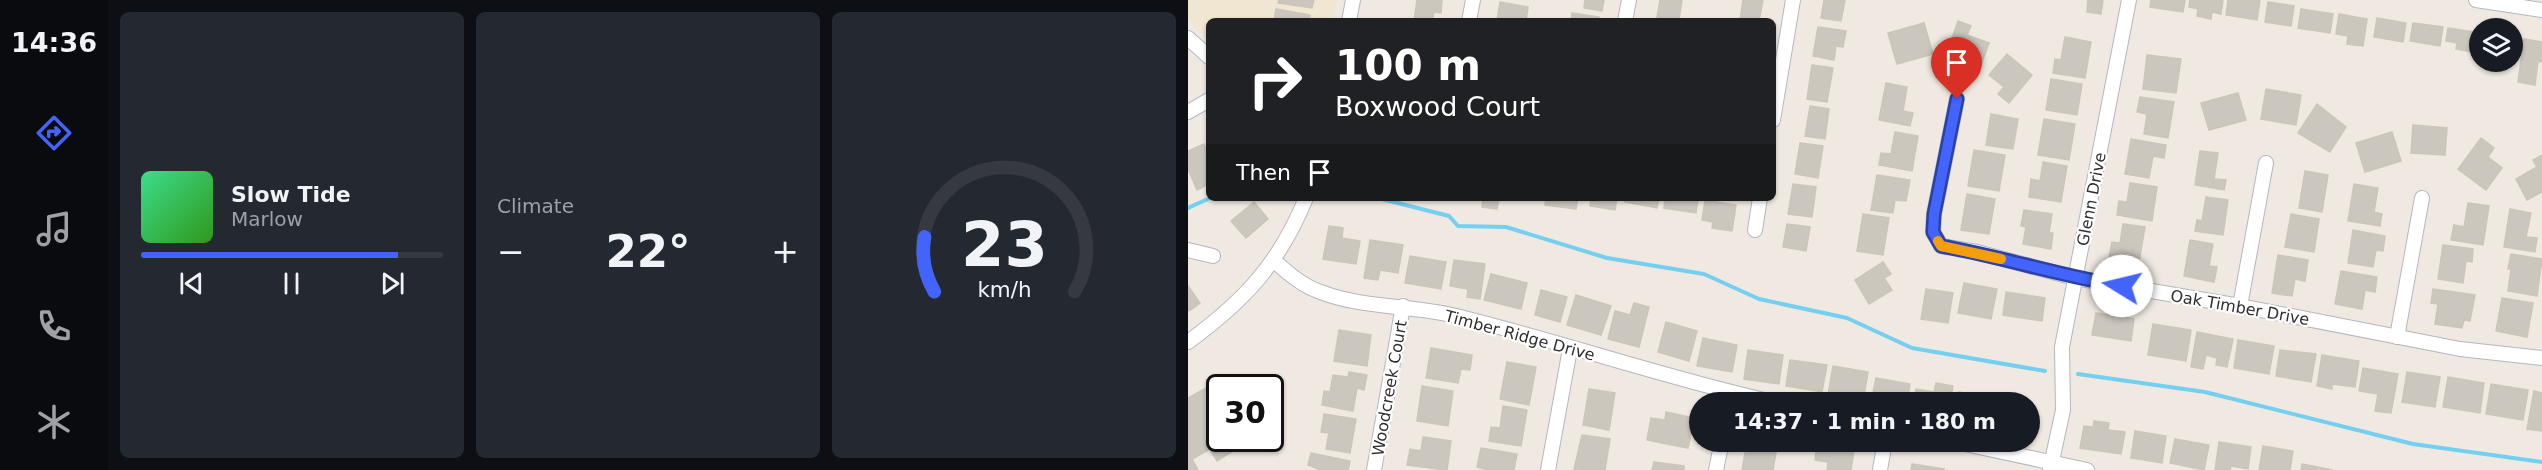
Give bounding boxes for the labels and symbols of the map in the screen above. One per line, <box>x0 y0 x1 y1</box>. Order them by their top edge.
pin <box>1931 37 1982 99</box>
street label: Glenn Drive <box>2073 151 2110 247</box>
position arrow <box>2090 254 2154 318</box>
street label: Oak Timber Drive <box>2169 286 2311 329</box>
street label: Timber Ridge Drive <box>1442 306 1597 365</box>
street label: Woodcreek Court <box>1368 319 1411 458</box>
speed limit sign: 30 <box>1206 374 1284 452</box>

